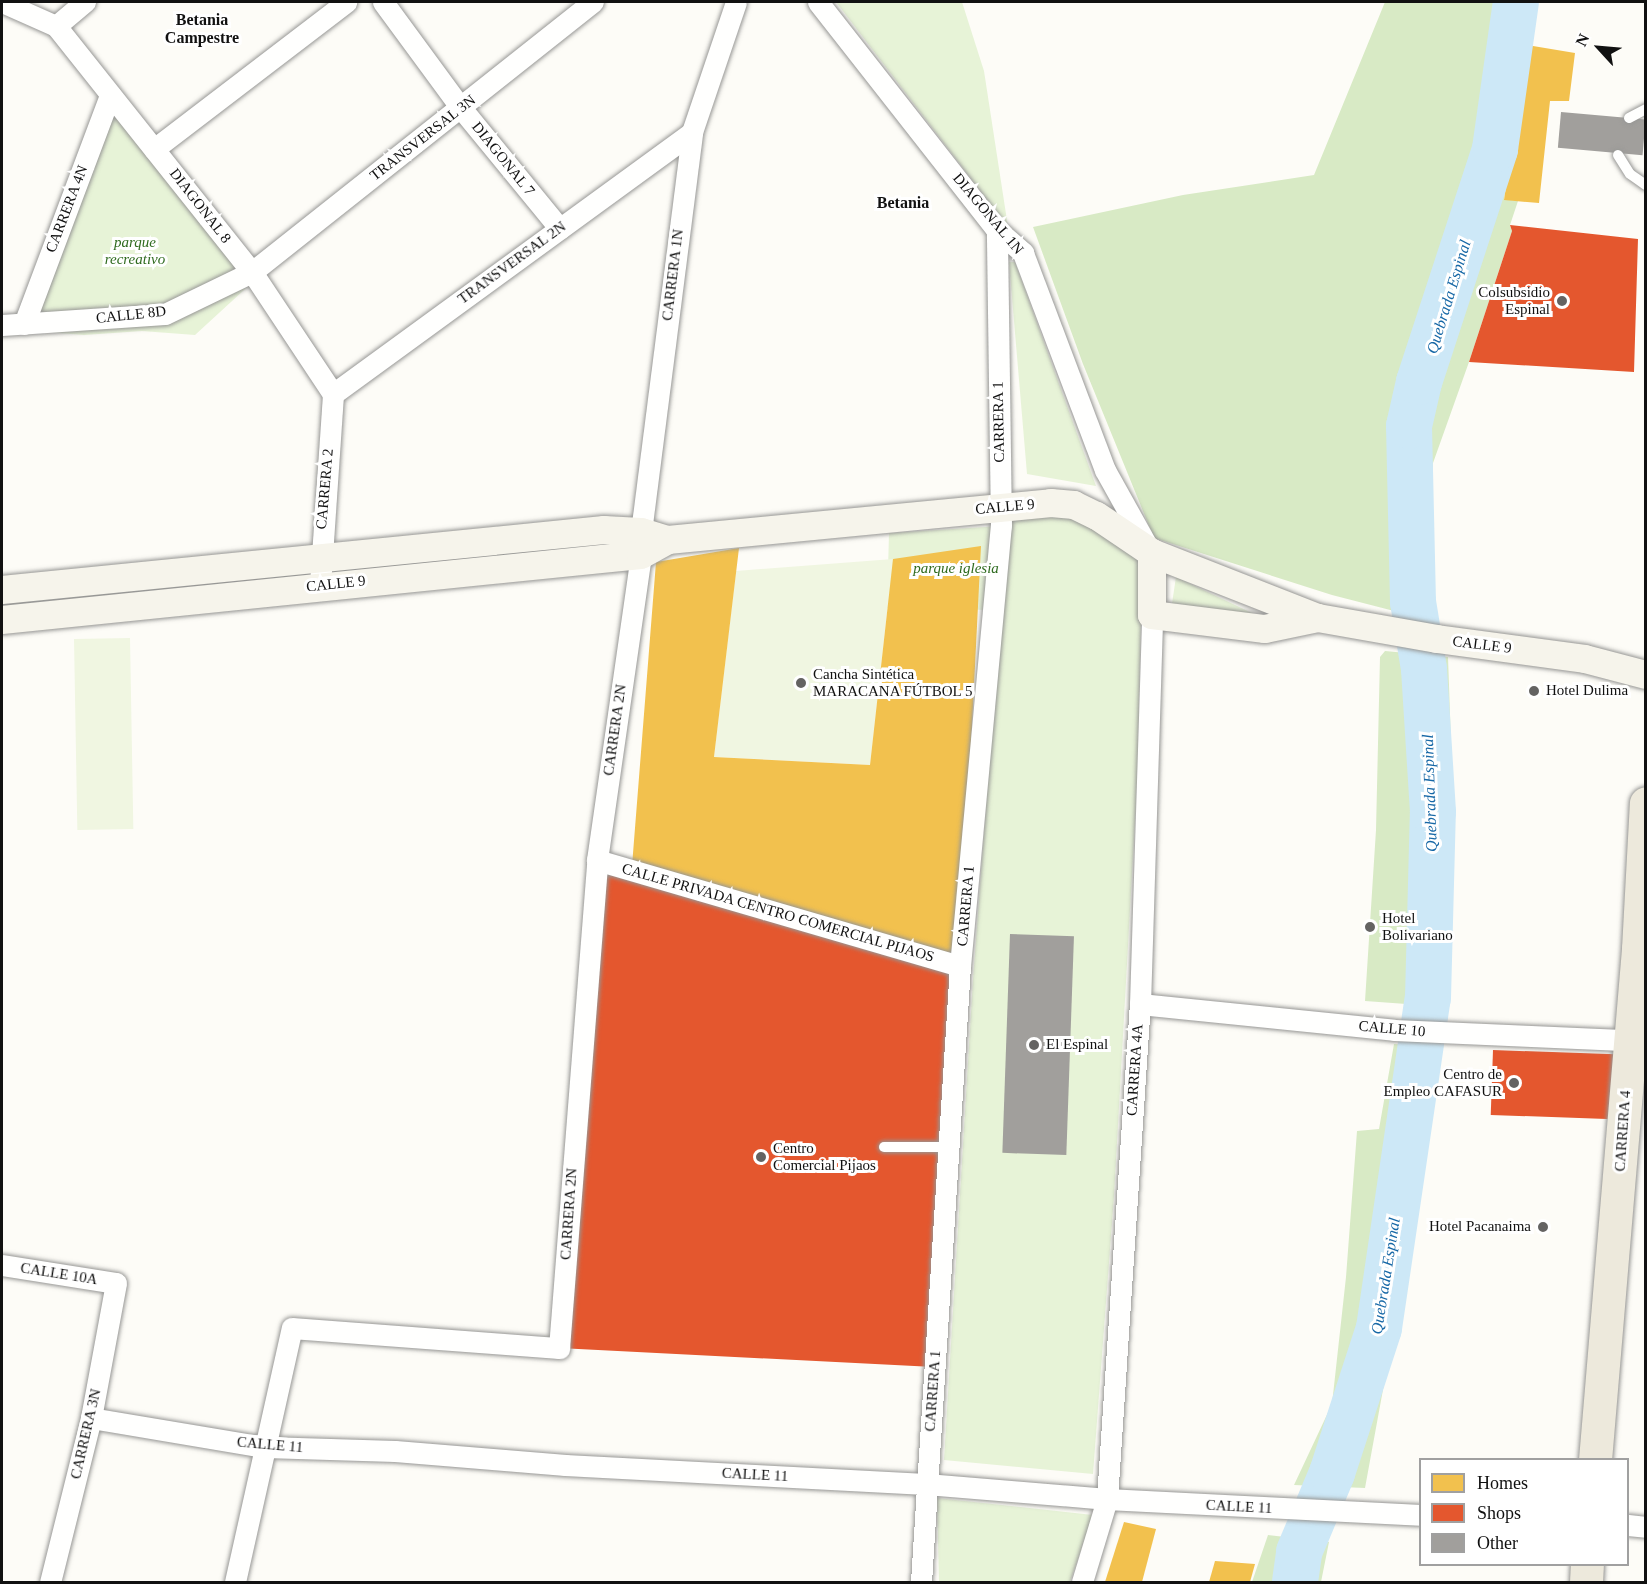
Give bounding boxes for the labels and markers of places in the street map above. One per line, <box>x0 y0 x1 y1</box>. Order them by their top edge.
place label: Colsubsidio Espinal <box>1478 283 1550 318</box>
marker: Colsubsidio Espinal <box>1555 294 1569 308</box>
place label: Cancha Sintética MARACANA FÚTBOL 5 <box>813 665 974 700</box>
marker: Cancha Sintética MARACANA FÚTBOL 5 <box>794 676 808 690</box>
place label: Hotel Dulima <box>1546 682 1628 700</box>
marker: Hotel Dulima <box>1527 684 1541 698</box>
place label: Hotel Bolivariano <box>1382 909 1453 944</box>
marker: Hotel Bolivariano <box>1363 920 1377 934</box>
place label: El Espinal <box>1046 1036 1108 1054</box>
marker: El Espinal <box>1027 1038 1041 1052</box>
place label: Centro de Empleo CAFASUR <box>1384 1065 1502 1100</box>
marker: Centro de Empleo CAFASUR <box>1507 1076 1521 1090</box>
place label: Centro Comercial Pijaos <box>773 1139 876 1174</box>
marker: Centro Comercial Pijaos <box>754 1150 768 1164</box>
place label: Hotel Pacanaima <box>1429 1218 1531 1236</box>
marker: Hotel Pacanaima <box>1536 1220 1550 1234</box>

